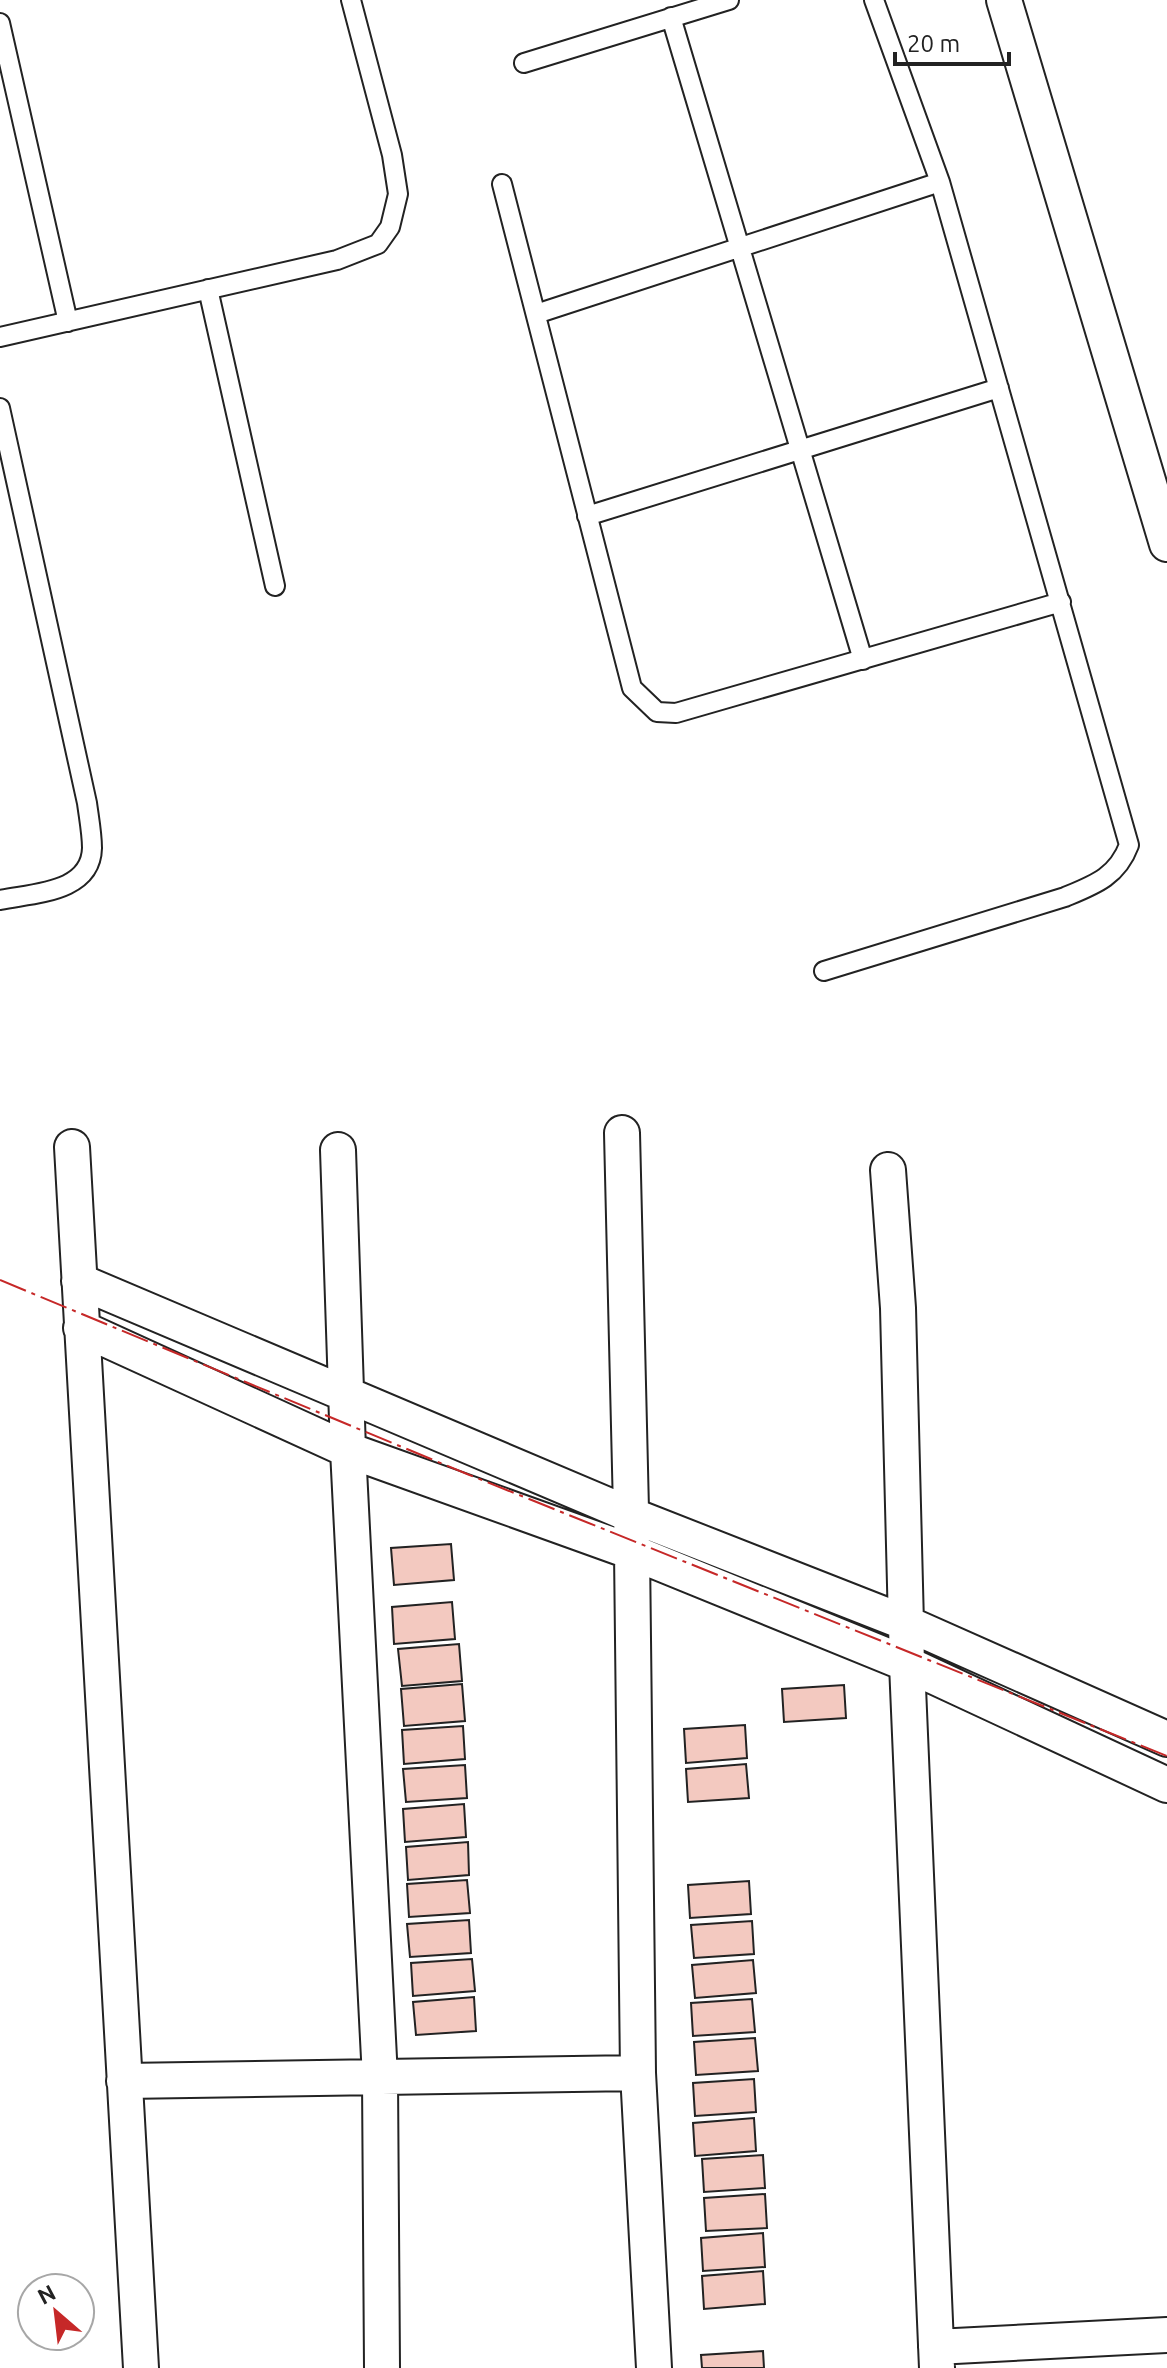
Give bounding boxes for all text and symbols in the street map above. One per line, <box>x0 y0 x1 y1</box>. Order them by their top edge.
scale bar <box>895 16 1009 66</box>
text: 20 m <box>907 30 960 57</box>
north arrow <box>16 2272 96 2352</box>
text: N <box>33 2279 59 2309</box>

